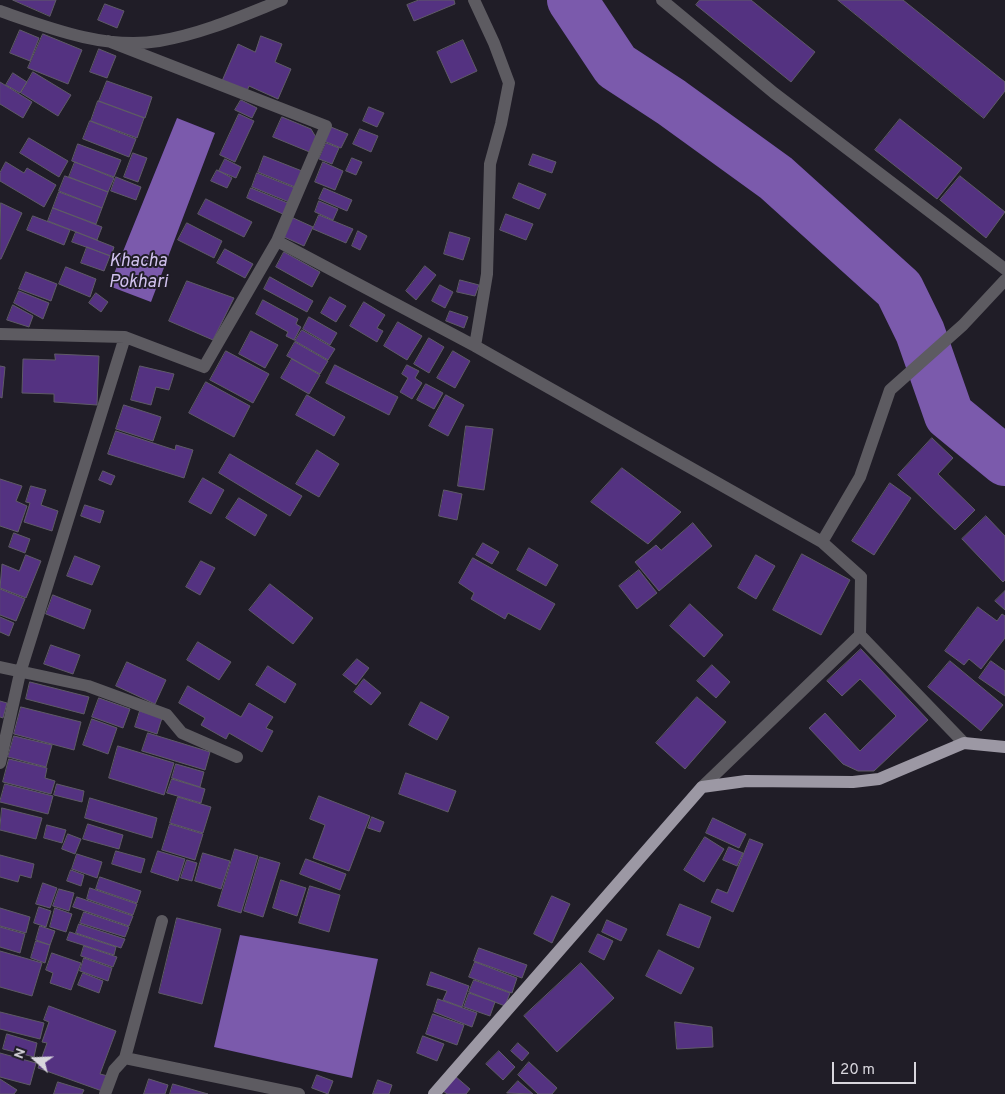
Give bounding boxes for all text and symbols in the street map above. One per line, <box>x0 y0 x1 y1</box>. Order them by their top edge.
water label: Khacha Pokhari <box>108 251 168 294</box>
north arrow <box>10 1034 60 1084</box>
text: N <box>11 1046 30 1061</box>
scale bar <box>835 1052 919 1084</box>
text: 20 m <box>840 1061 875 1080</box>

